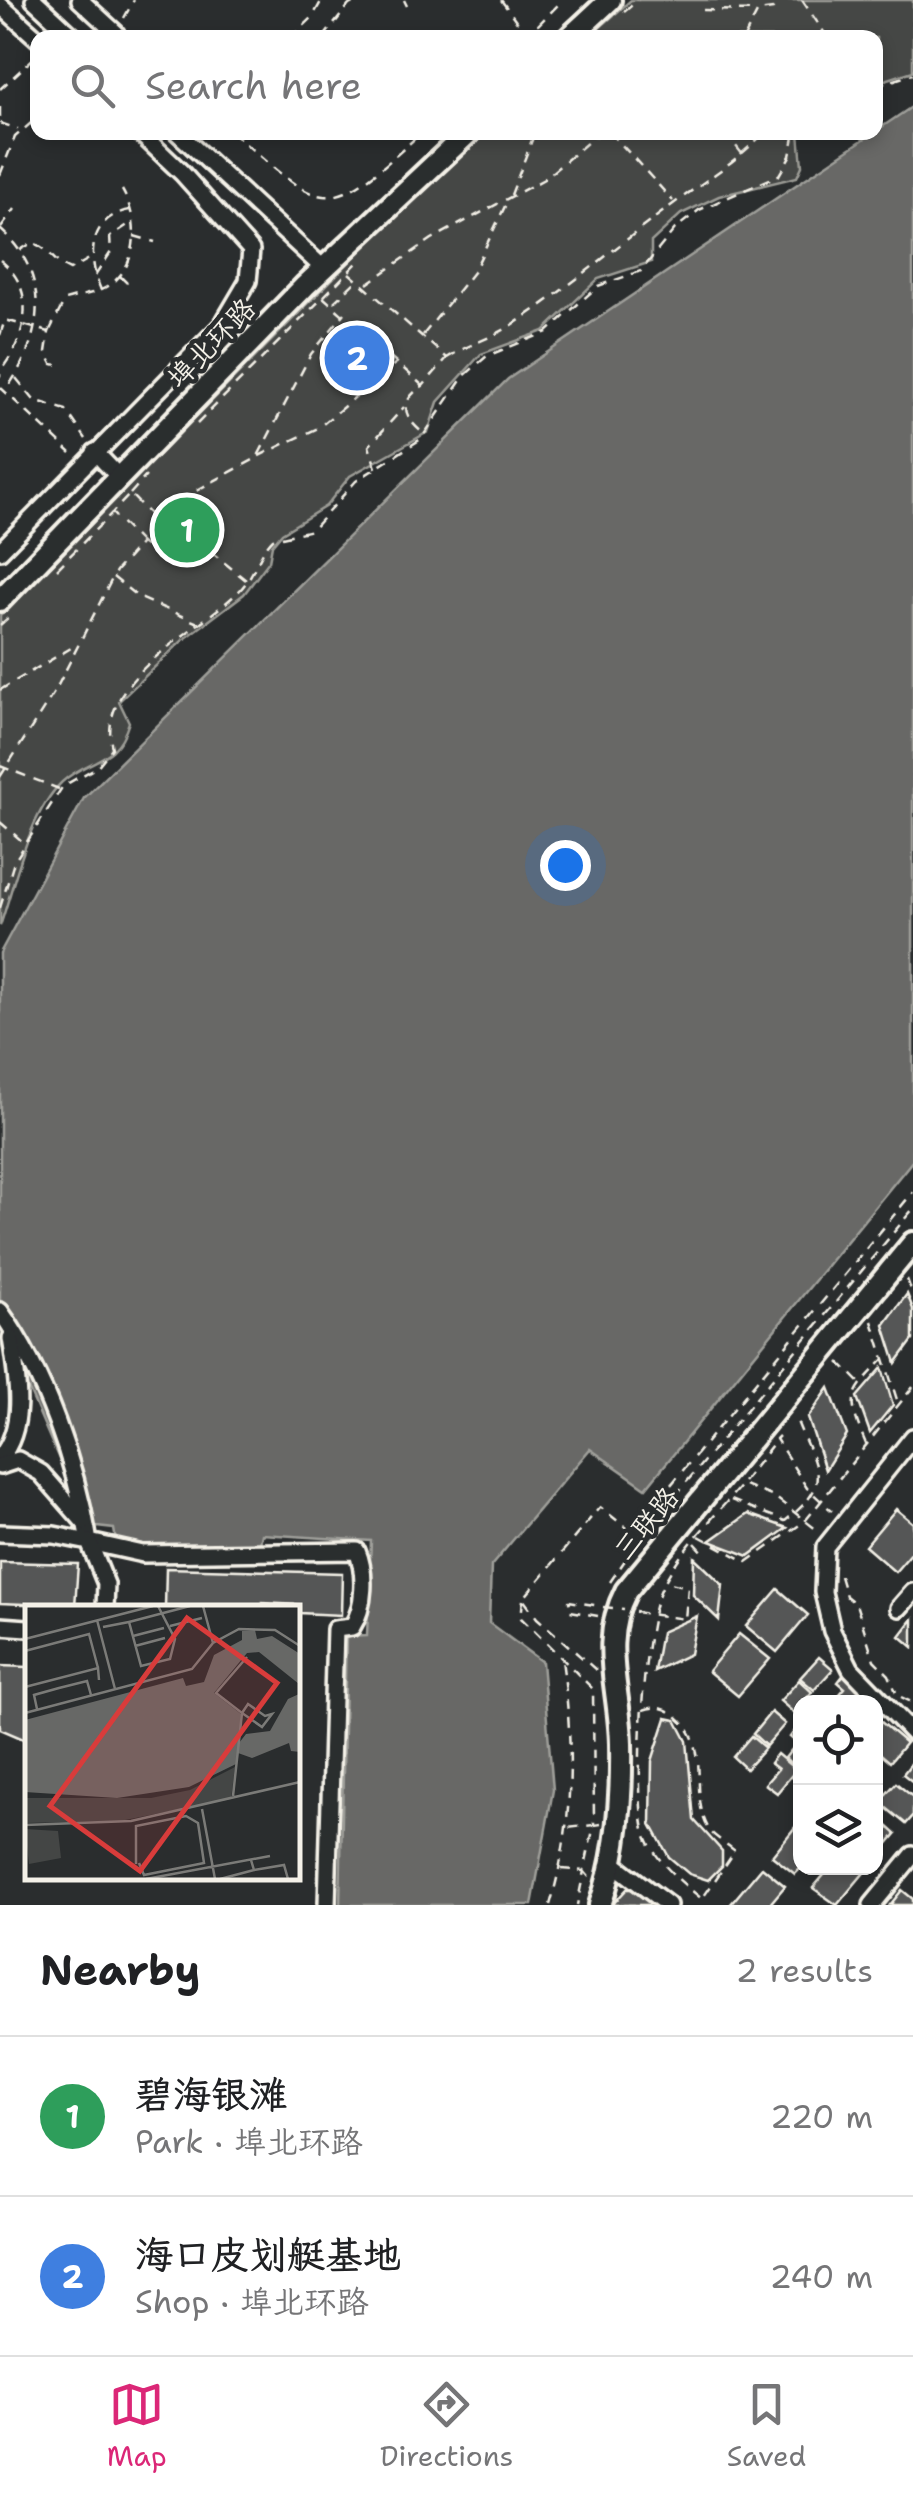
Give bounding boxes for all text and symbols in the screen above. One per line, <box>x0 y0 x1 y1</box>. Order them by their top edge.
search box <box>30 30 883 140</box>
icon: search <box>65 58 120 113</box>
text: Search here <box>145 60 362 111</box>
street label: 埠北环路 <box>158 290 264 396</box>
pin: 2 <box>324 320 390 396</box>
pin: 1 <box>154 492 220 568</box>
your location <box>540 840 591 891</box>
street label: 三联路 <box>605 1478 687 1568</box>
inset map <box>25 1605 300 1880</box>
map controls <box>793 1695 883 1875</box>
button: locate <box>793 1695 883 1785</box>
button: layers <box>793 1785 883 1875</box>
text: Nearby <box>40 1942 200 1998</box>
text: 2 results <box>736 1949 873 1992</box>
text: 碧海银滩 <box>135 2069 287 2120</box>
text: 1 <box>65 2095 80 2138</box>
text: 220 m <box>770 2095 873 2138</box>
text: Park · 埠北环路 <box>135 2120 363 2163</box>
text: 海口皮划艇基地 <box>135 2229 401 2280</box>
text: 2 <box>61 2255 84 2298</box>
text: 240 m <box>770 2255 873 2298</box>
text: Shop · 埠北环路 <box>135 2280 368 2323</box>
tab: Map <box>107 2377 167 2475</box>
tab: Directions <box>380 2377 513 2475</box>
tab: Saved <box>727 2377 806 2475</box>

